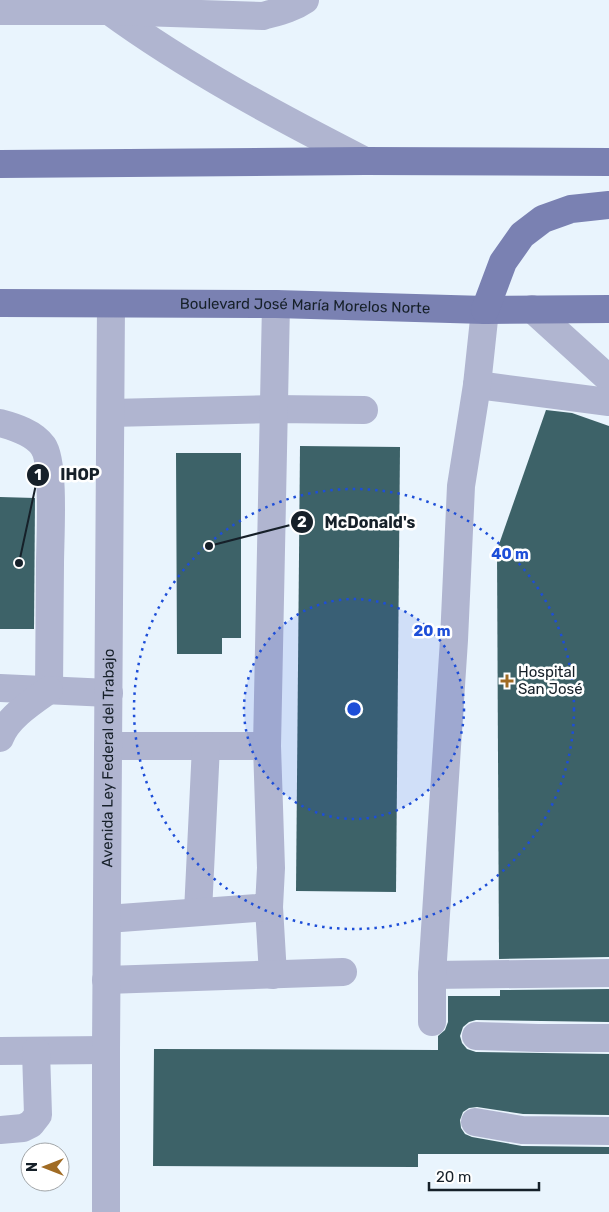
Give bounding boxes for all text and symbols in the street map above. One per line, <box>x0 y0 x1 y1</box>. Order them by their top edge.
street label: Boulevard José María Morelos Norte <box>180 295 430 317</box>
callout: IHOP <box>26 459 110 490</box>
text: IHOP <box>60 465 100 484</box>
text: 1 <box>34 466 42 484</box>
callout: McDonald's <box>290 507 426 538</box>
text: 2 <box>297 513 307 531</box>
text: McDonald's <box>325 513 416 532</box>
text: 40 m <box>491 545 529 563</box>
text: 20 m <box>414 622 450 640</box>
street label: Avenida Ley Federal del Trabajo <box>98 649 118 867</box>
place label: Hospital San José <box>518 663 583 698</box>
marker: Hospital San José <box>500 674 514 688</box>
centre of rings <box>345 700 363 718</box>
north arrow <box>20 1142 70 1192</box>
scale bar <box>429 1160 539 1192</box>
text: N <box>24 1162 41 1172</box>
text: 20 m <box>436 1168 471 1186</box>

